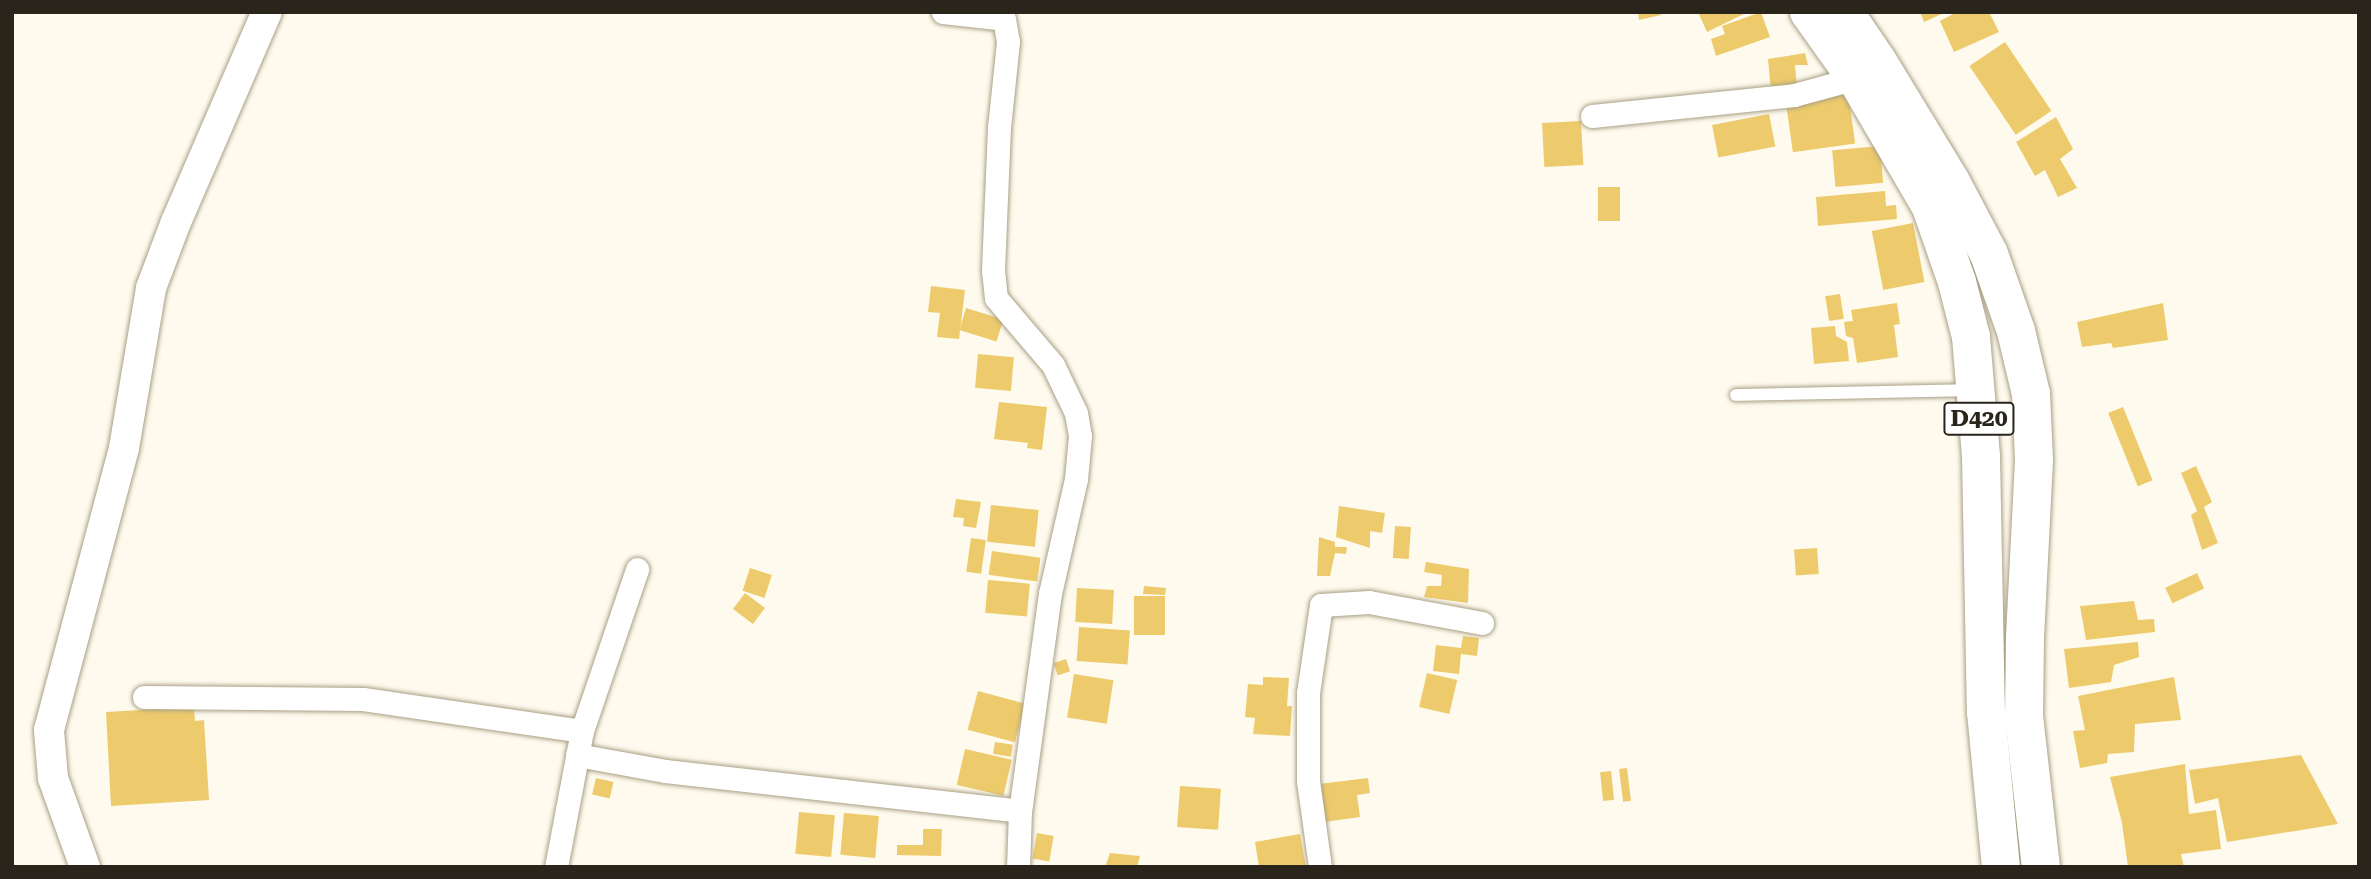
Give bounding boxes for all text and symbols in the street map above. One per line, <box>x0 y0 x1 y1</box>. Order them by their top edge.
road number: D420 <box>1942 400 2016 438</box>

